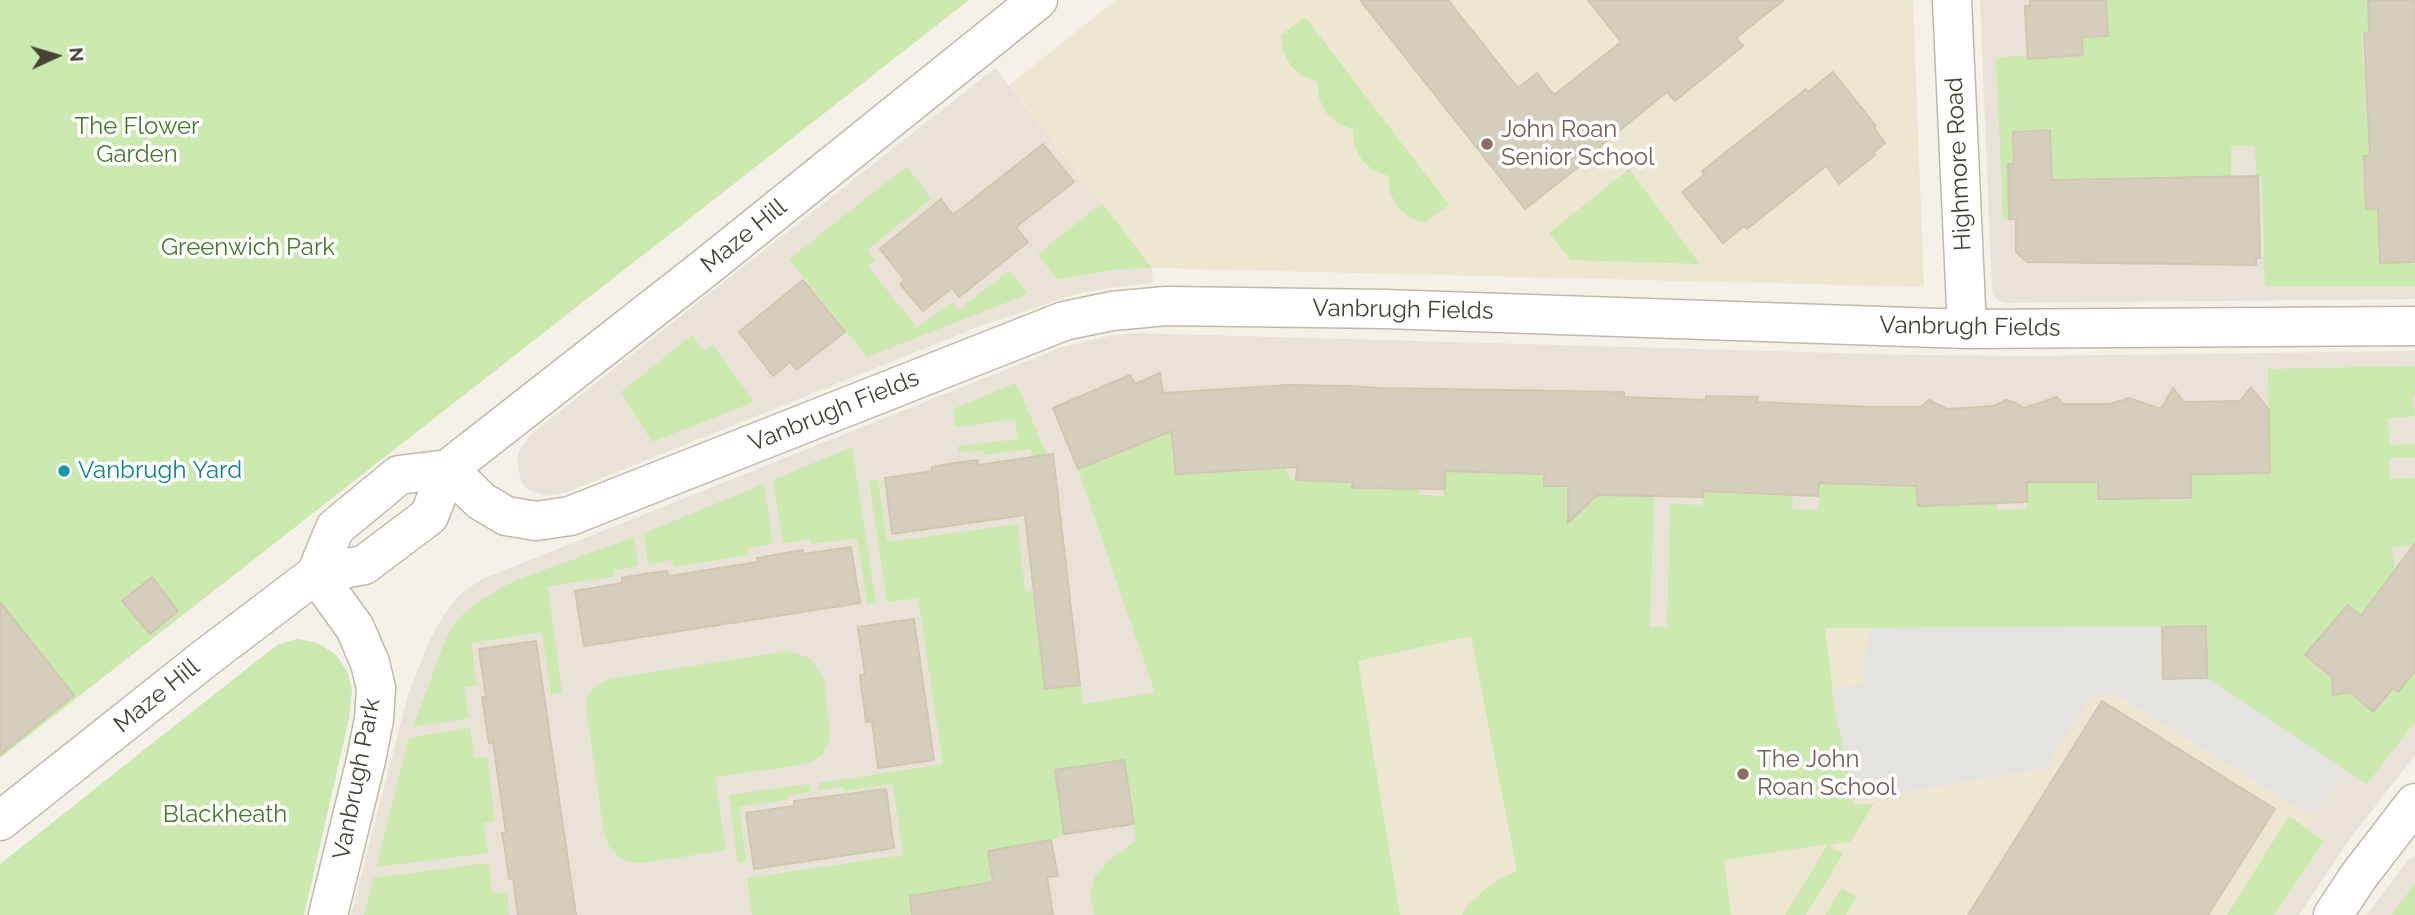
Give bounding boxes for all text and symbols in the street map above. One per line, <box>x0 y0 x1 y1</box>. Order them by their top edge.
north arrow <box>21 21 91 91</box>
text: N <box>65 47 88 63</box>
street label: Highmore Road <box>1940 76 1978 252</box>
park label: The Flower Garden <box>75 113 199 169</box>
place label: John Roan Senior School <box>1501 116 1655 172</box>
marker: John Roan Senior School <box>1479 136 1495 152</box>
street label: Maze Hill <box>695 193 793 279</box>
park label: Greenwich Park <box>161 234 335 262</box>
street label: Vanbrugh Fields <box>1312 294 1494 326</box>
street label: Vanbrugh Fields <box>1879 311 2061 343</box>
street label: Vanbrugh Fields <box>745 364 923 458</box>
place label: Vanbrugh Yard <box>78 457 242 485</box>
marker: Vanbrugh Yard <box>56 463 72 479</box>
street label: Maze Hill <box>108 653 206 739</box>
street label: Vanbrugh Park <box>327 696 387 862</box>
place label: The John Roan School <box>1757 746 1897 802</box>
marker: The John Roan School <box>1735 766 1751 782</box>
park label: Blackheath <box>163 801 287 829</box>

